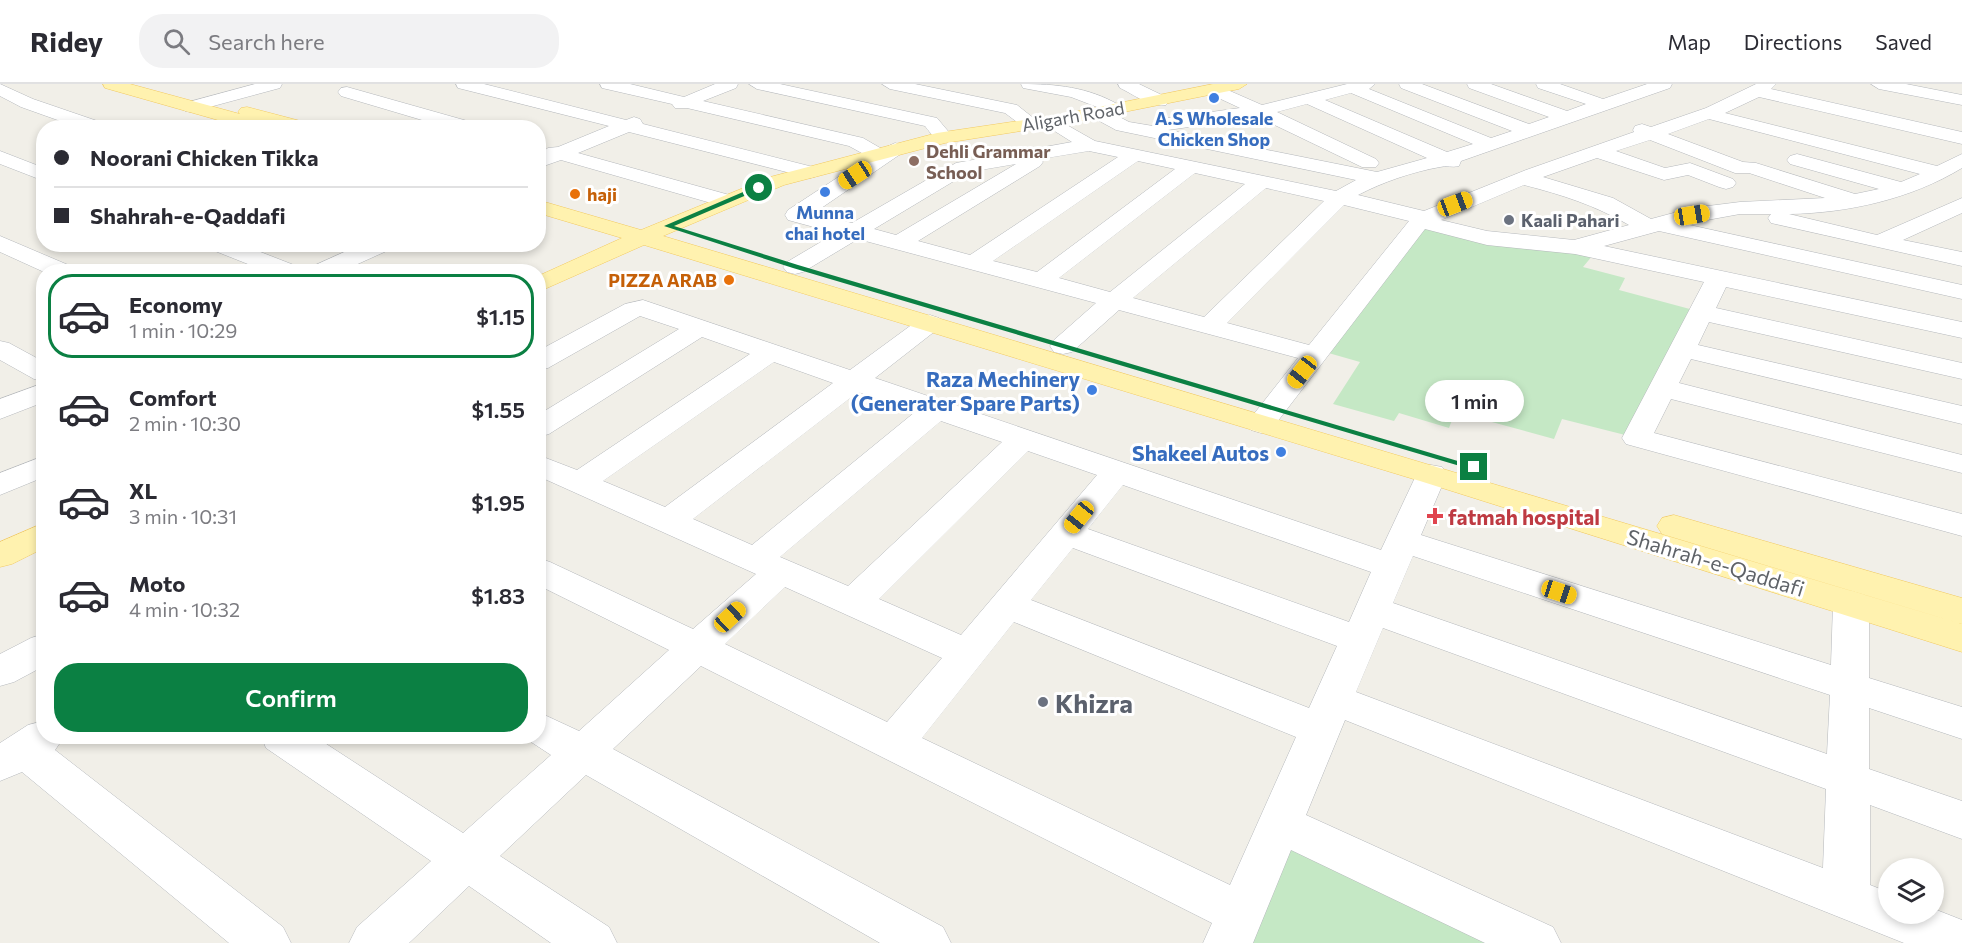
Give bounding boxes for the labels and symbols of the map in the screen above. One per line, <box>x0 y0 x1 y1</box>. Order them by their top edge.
marker: A.S Wholesale Chicken Shop <box>1207 91 1221 105</box>
street label: Aligarh Road <box>1020 96 1126 136</box>
place label: A.S Wholesale Chicken Shop <box>1155 107 1273 150</box>
place label: Dehli Grammar School <box>926 140 1051 183</box>
marker: Dehli Grammar School <box>907 154 921 168</box>
car <box>835 158 875 192</box>
route start <box>745 174 772 201</box>
place label: haji <box>587 183 617 205</box>
marker: Munna chai hotel <box>818 185 832 199</box>
marker: haji <box>568 187 582 201</box>
car <box>1435 189 1475 219</box>
place label: Munna chai hotel <box>785 201 865 244</box>
car <box>1673 203 1711 227</box>
place label: Kaali Pahari <box>1521 209 1619 231</box>
marker: Kaali Pahari <box>1502 213 1516 227</box>
place label: PIZZA ARAB <box>608 269 717 291</box>
marker: PIZZA ARAB <box>722 273 736 287</box>
car <box>1284 352 1320 392</box>
place label: Raza Mechinery (Generater Spare Parts) <box>851 366 1080 415</box>
callout: 1 min <box>1424 380 1524 422</box>
marker: Raza Mechinery (Generater Spare Parts) <box>1085 383 1099 397</box>
place label: Shakeel Autos <box>1132 440 1269 465</box>
marker: Shakeel Autos <box>1274 445 1288 459</box>
route end <box>1460 453 1487 480</box>
car <box>1061 497 1097 537</box>
place label: fatmah hospital <box>1448 504 1600 529</box>
marker: fatmah hospital <box>1426 507 1444 525</box>
street label: Shahrah-e-Qaddafi <box>1624 523 1808 601</box>
car <box>1539 578 1579 606</box>
car <box>711 598 749 636</box>
place label: Khizra <box>1055 687 1133 718</box>
marker: Khizra <box>1036 695 1050 709</box>

